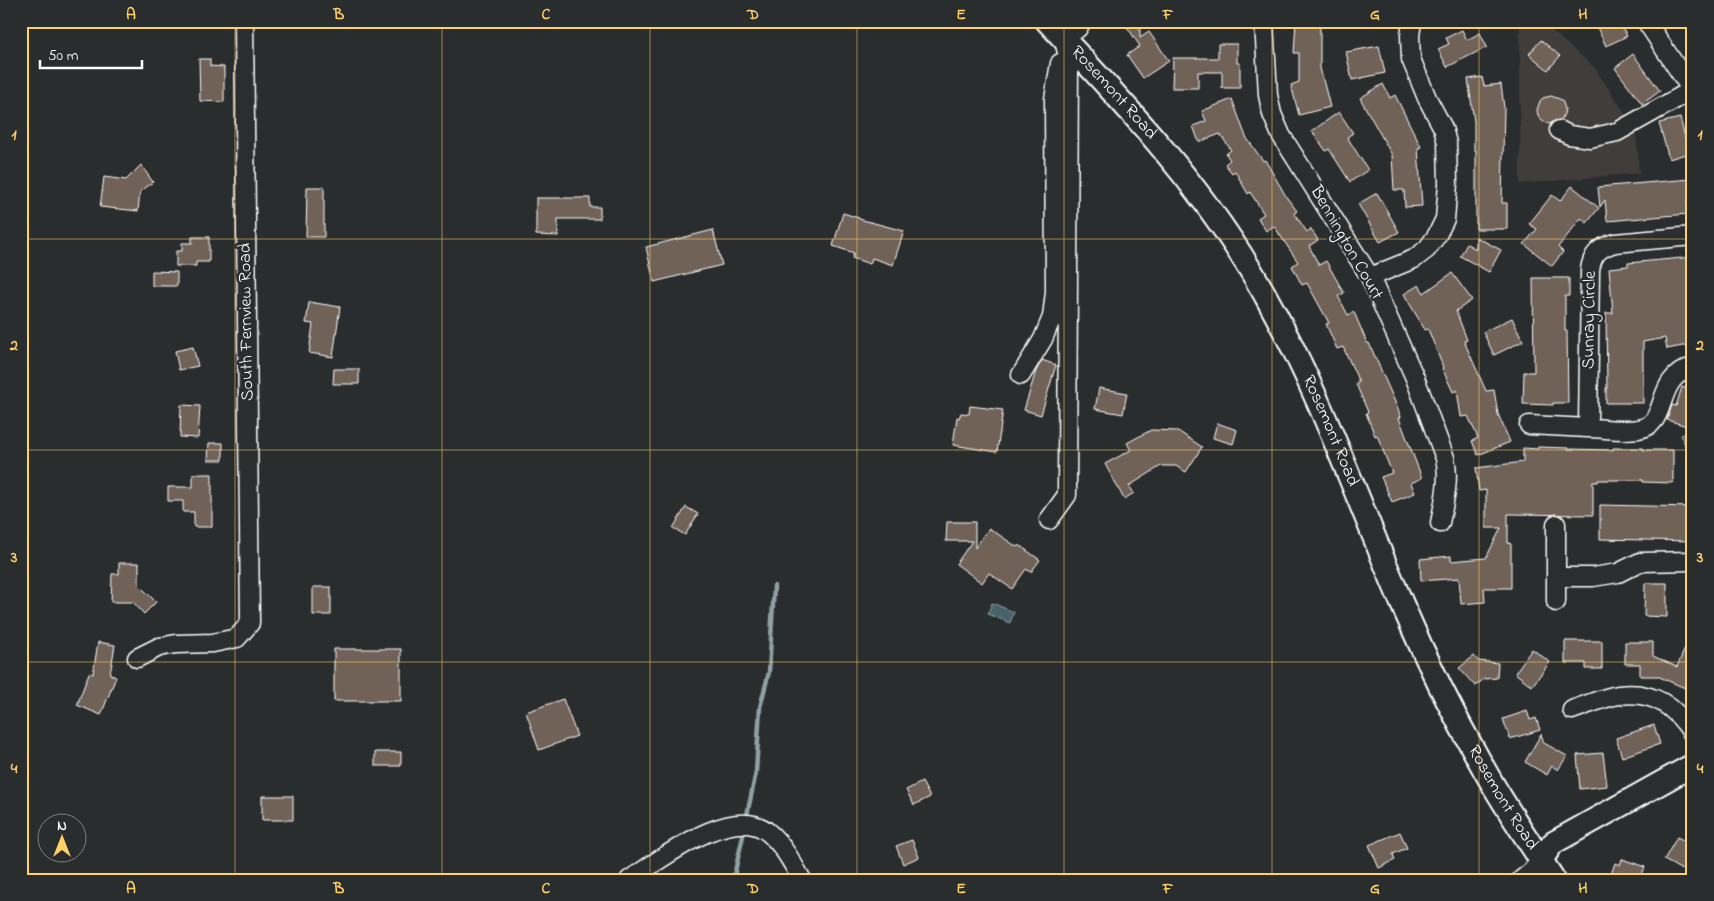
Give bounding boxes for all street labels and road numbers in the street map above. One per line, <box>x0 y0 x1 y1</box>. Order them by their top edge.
street label: Rosemont Road <box>1064 40 1163 146</box>
street label: Bennington Court <box>1301 180 1389 305</box>
street label: South Fernview Road <box>233 243 261 401</box>
street label: Sunray Circle <box>1576 270 1604 369</box>
street label: Rosemont Road <box>1295 371 1365 491</box>
street label: Rosemont Road <box>1460 741 1544 856</box>

